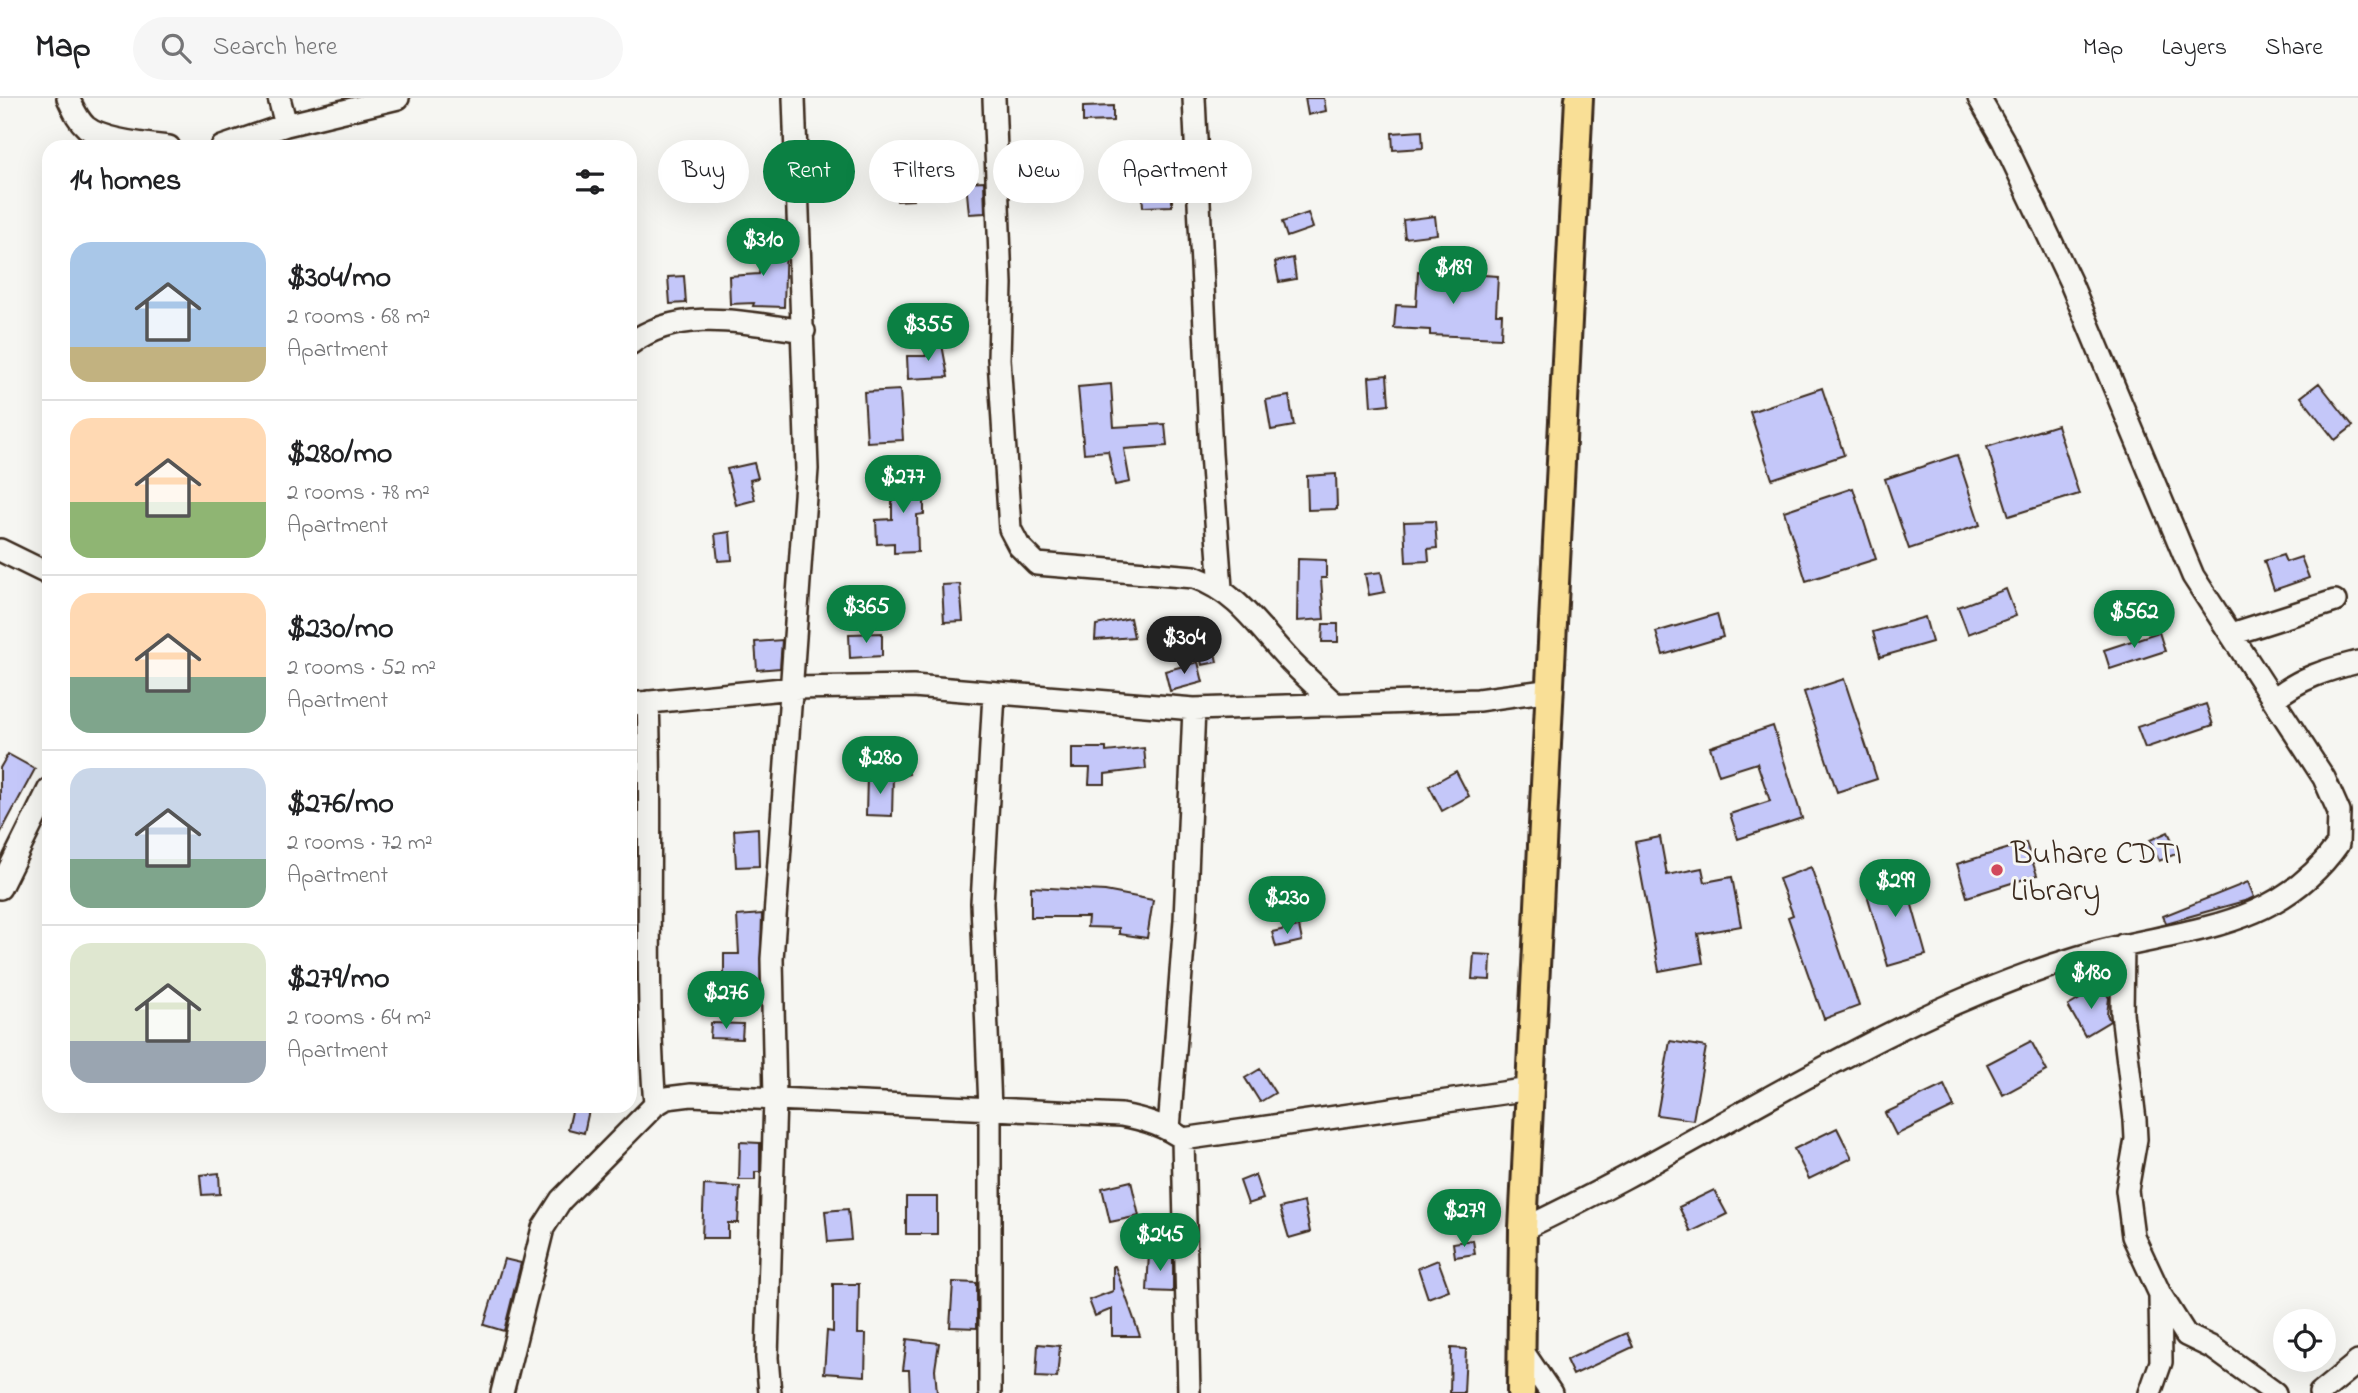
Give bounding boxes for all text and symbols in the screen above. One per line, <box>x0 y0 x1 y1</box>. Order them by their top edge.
search box <box>133 17 623 80</box>
text: Map <box>35 24 91 72</box>
icon: search <box>157 29 195 67</box>
text: Search here <box>213 29 337 67</box>
text: Map <box>2083 31 2123 66</box>
text: Layers <box>2161 31 2227 66</box>
text: Share <box>2265 31 2323 66</box>
chip: Buy <box>658 140 749 203</box>
chip: Rent <box>763 140 855 203</box>
chip: Filters <box>869 140 979 203</box>
chip: New <box>993 140 1084 203</box>
chip: Apartment <box>1098 140 1252 203</box>
text: 14 homes <box>70 160 181 204</box>
icon: filters <box>571 163 609 201</box>
pin: $310 <box>722 218 804 278</box>
text: $310 <box>743 224 783 257</box>
pin: $189 <box>1412 246 1494 306</box>
text: $189 <box>1435 252 1471 285</box>
text: $304/mo <box>287 257 391 301</box>
icon: home <box>126 270 210 354</box>
text: 2 rooms · 68 m² <box>287 301 430 334</box>
pin: $355 <box>887 303 969 363</box>
text: $355 <box>903 309 953 342</box>
text: Apartment <box>287 334 388 367</box>
text: $280/mo <box>287 433 392 477</box>
icon: home <box>126 446 210 530</box>
pin: $277 <box>862 456 944 515</box>
text: $277 <box>881 461 925 494</box>
text: 2 rooms · 78 m² <box>287 477 430 510</box>
text: Apartment <box>287 510 388 543</box>
pin: $365 <box>825 586 907 645</box>
pin: $562 <box>2093 590 2175 650</box>
text: $365 <box>843 591 889 624</box>
text: $562 <box>2110 596 2158 629</box>
text: $230/mo <box>287 608 394 652</box>
pin: $304 <box>1143 616 1225 676</box>
icon: home <box>126 621 210 705</box>
text: $304 <box>1163 622 1205 655</box>
text: 2 rooms · 52 m² <box>287 652 436 685</box>
text: Apartment <box>287 685 388 718</box>
pin: $280 <box>839 736 921 796</box>
text: $280 <box>858 742 902 775</box>
text: $276/mo <box>287 783 394 827</box>
icon: home <box>126 796 210 880</box>
text: 2 rooms · 72 m² <box>287 827 433 860</box>
place label: Buhare CDTI Library <box>2010 832 2182 916</box>
text: Apartment <box>287 860 388 893</box>
pin: $299 <box>1854 860 1936 919</box>
marker: Buhare CDTI Library <box>1989 862 2005 878</box>
text: $299 <box>1875 865 1915 898</box>
pin: $230 <box>1246 876 1328 936</box>
text: $230 <box>1265 882 1309 915</box>
pin: $180 <box>2050 951 2132 1011</box>
text: $180 <box>2071 957 2111 990</box>
text: $279/mo <box>287 958 390 1002</box>
icon: home <box>126 971 210 1055</box>
pin: $276 <box>685 972 767 1031</box>
text: $276 <box>704 977 748 1010</box>
text: 2 rooms · 64 m² <box>287 1002 431 1035</box>
text: Apartment <box>287 1035 388 1068</box>
pin: $279 <box>1423 1190 1505 1249</box>
text: $279 <box>1443 1195 1485 1228</box>
pin: $245 <box>1119 1214 1201 1273</box>
text: $245 <box>1136 1219 1184 1252</box>
map controls <box>2273 1309 2336 1372</box>
button: locate <box>2273 1309 2336 1372</box>

